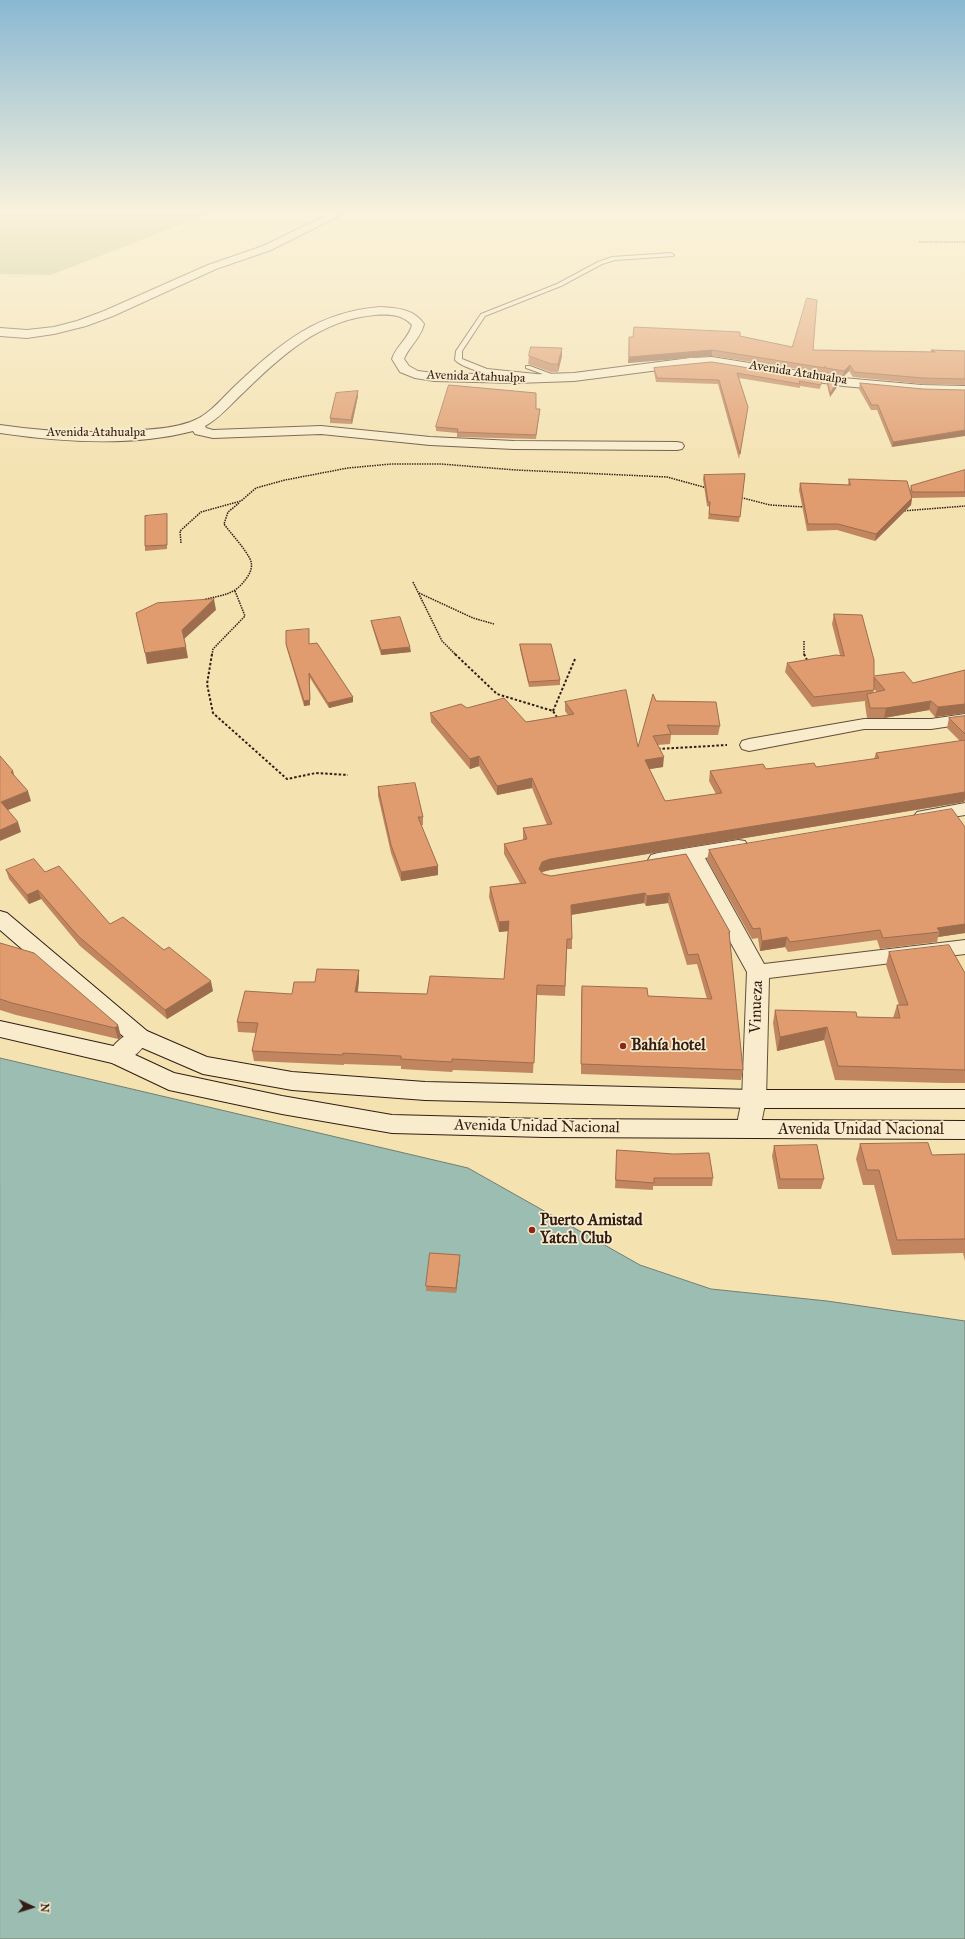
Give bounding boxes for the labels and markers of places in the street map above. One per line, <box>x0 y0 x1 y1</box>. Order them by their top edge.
place label: Bahía hotel <box>631 1036 706 1056</box>
marker: Bahía hotel <box>618 1041 628 1051</box>
place label: Puerto Amistad Yatch Club <box>540 1211 643 1249</box>
marker: Puerto Amistad Yatch Club <box>527 1225 537 1235</box>

